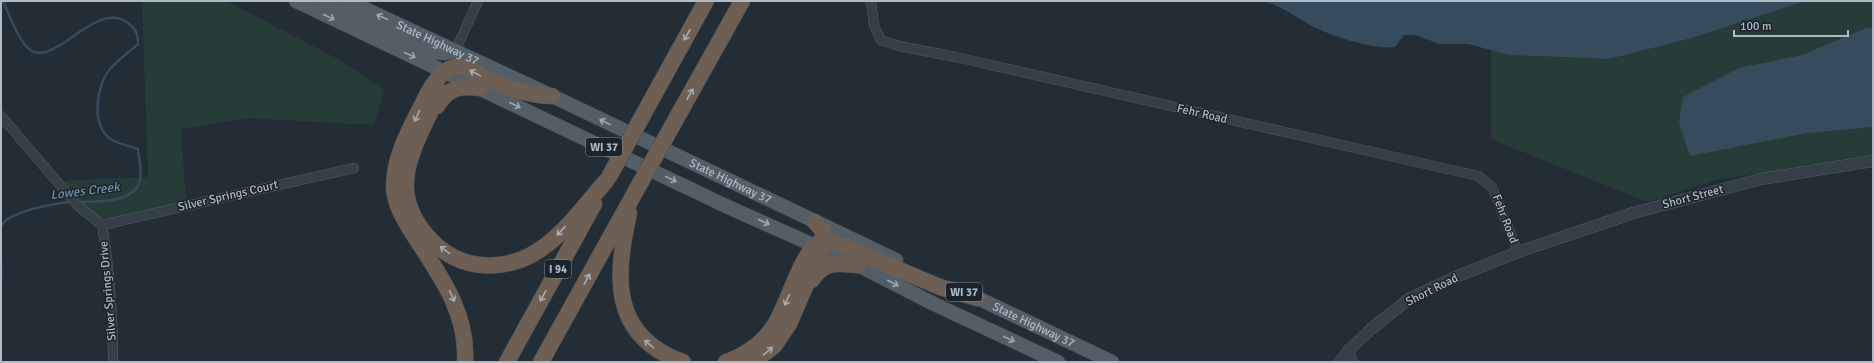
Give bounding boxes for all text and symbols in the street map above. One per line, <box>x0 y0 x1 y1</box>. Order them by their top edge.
scale bar <box>1734 12 1848 38</box>
one-way arrow <box>377 13 389 20</box>
one-way arrow <box>323 14 335 21</box>
street label: State Highway 37 <box>394 17 481 68</box>
text: 100 m <box>1740 19 1772 34</box>
one-way arrow <box>683 29 691 41</box>
one-way arrow <box>404 52 416 59</box>
one-way arrow <box>469 69 481 76</box>
one-way arrow <box>687 88 695 100</box>
street label: Fehr Road <box>1175 101 1229 127</box>
one-way arrow <box>509 102 521 109</box>
one-way arrow <box>413 109 420 121</box>
one-way arrow <box>599 118 611 125</box>
road number: WI 37 <box>586 138 622 156</box>
street label: State Highway 37 <box>687 155 774 207</box>
one-way arrow <box>664 176 676 183</box>
street label: Silver Springs Court <box>177 177 279 215</box>
water label: Lowes Creek <box>50 179 122 203</box>
street label: Short Street <box>1661 182 1725 212</box>
street label: Fehr Road <box>1489 192 1521 246</box>
one-way arrow <box>757 219 769 227</box>
one-way arrow <box>556 226 566 236</box>
street label: Silver Springs Drive <box>96 240 120 342</box>
one-way arrow <box>439 246 450 255</box>
road number: I 94 <box>545 260 571 278</box>
street label: Short Road <box>1403 270 1461 310</box>
one-way arrow <box>583 273 591 285</box>
one-way arrow <box>886 280 898 287</box>
road number: WI 37 <box>946 283 982 301</box>
one-way arrow <box>448 290 456 302</box>
one-way arrow <box>539 290 546 302</box>
one-way arrow <box>782 294 790 306</box>
street label: State Highway 37 <box>990 299 1077 351</box>
one-way arrow <box>1003 336 1015 344</box>
one-way arrow <box>644 339 654 348</box>
one-way arrow <box>763 347 773 356</box>

